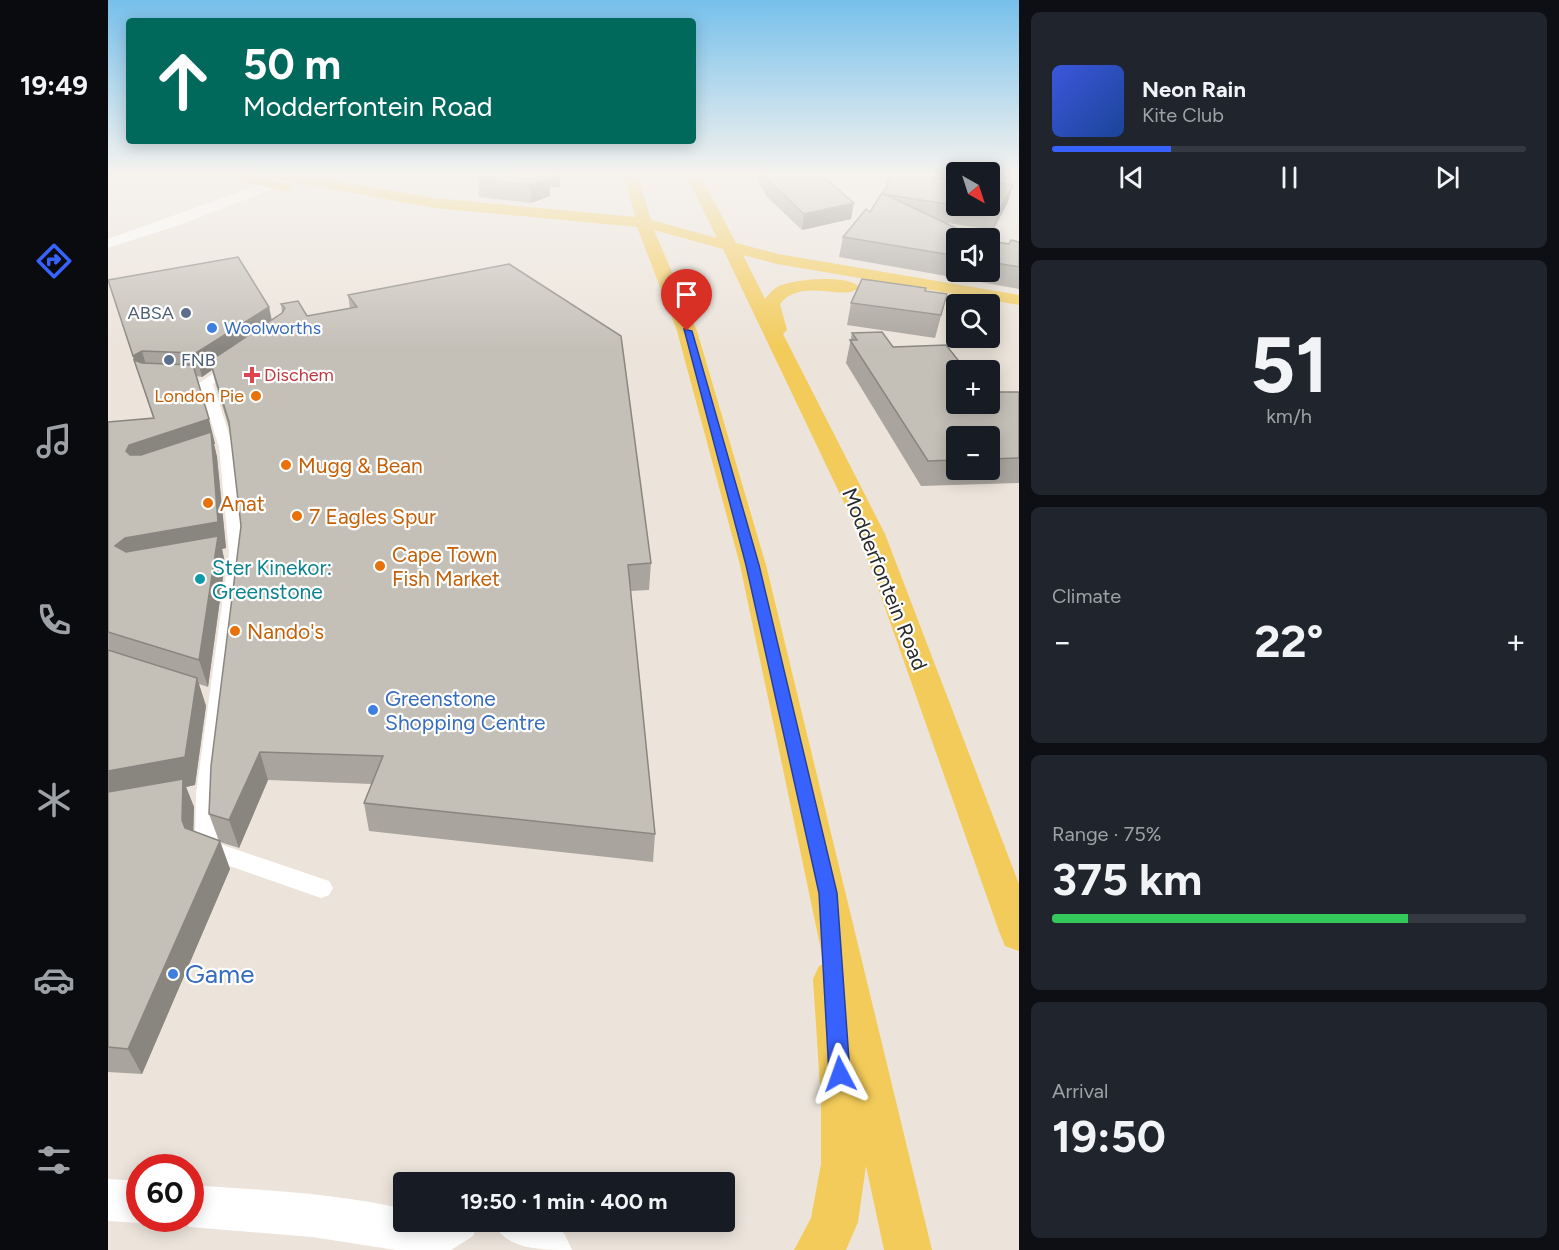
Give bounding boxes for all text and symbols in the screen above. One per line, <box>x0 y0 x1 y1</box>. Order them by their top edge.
text: 50 m <box>243 39 341 90</box>
icon: ahead <box>144 42 222 120</box>
text: 19:49 <box>20 69 88 102</box>
text: Neon Rain <box>1142 76 1246 103</box>
text: Modderfontein Road <box>243 90 493 123</box>
text: Kite Club <box>1142 103 1224 127</box>
icon: previous <box>1115 161 1148 194</box>
icon: pause <box>1273 161 1306 194</box>
icon: next <box>1431 161 1464 194</box>
north arrow <box>946 162 1000 216</box>
map controls <box>946 162 1000 480</box>
button: sound <box>946 228 1000 282</box>
icon: directions <box>33 240 75 282</box>
pin <box>661 269 712 331</box>
icon: arrive <box>670 278 703 311</box>
button: search <box>946 294 1000 348</box>
place label: ABSA <box>128 302 174 324</box>
marker: ABSA <box>179 306 193 320</box>
place label: Woolworths <box>224 317 321 339</box>
text: 51 <box>1250 318 1328 412</box>
marker: Woolworths <box>205 321 219 335</box>
place label: FNB <box>181 349 216 371</box>
marker: FNB <box>162 353 176 367</box>
button: + <box>946 360 1000 414</box>
place label: Dischem <box>264 364 334 386</box>
marker: Dischem <box>245 368 259 382</box>
place label: London Pie <box>154 385 244 407</box>
marker: London Pie <box>249 389 263 403</box>
text: km/h <box>1266 404 1312 428</box>
icon: music <box>33 420 75 462</box>
button: − <box>946 426 1000 480</box>
place label: Mugg & Bean <box>298 453 423 478</box>
marker: Mugg & Bean <box>279 458 293 472</box>
street label: Modderfontein Road <box>837 484 933 674</box>
place label: Anat <box>220 491 265 516</box>
marker: Anat <box>201 496 215 510</box>
place label: 7 Eagles Spur <box>309 504 436 529</box>
marker: 7 Eagles Spur <box>290 509 304 523</box>
place label: Cape Town Fish Market <box>392 542 500 591</box>
place label: Ster Kinekor: Greenstone <box>212 555 332 604</box>
marker: Cape Town Fish Market <box>373 559 387 573</box>
marker: Ster Kinekor: Greenstone <box>193 572 207 586</box>
text: Climate <box>1052 584 1121 608</box>
icon: phone <box>33 599 75 641</box>
text: 22° <box>1254 614 1324 668</box>
place label: Nando's <box>247 619 324 644</box>
text: − <box>1052 622 1073 661</box>
text: + <box>1505 622 1526 661</box>
marker: Nando's <box>228 624 242 638</box>
place label: Greenstone Shopping Centre <box>385 686 546 735</box>
marker: Greenstone Shopping Centre <box>366 703 380 717</box>
icon: climate <box>33 779 75 821</box>
text: Range · 75% <box>1052 822 1161 846</box>
text: 375 km <box>1052 852 1202 906</box>
place label: Game <box>185 958 254 990</box>
icon: car <box>33 959 75 1001</box>
marker: Game <box>166 967 180 981</box>
position arrow <box>808 1042 872 1106</box>
text: Arrival <box>1052 1079 1108 1103</box>
text: 19:50 <box>1052 1109 1166 1163</box>
icon: filters <box>33 1139 75 1181</box>
speed limit sign: 60 <box>126 1154 204 1232</box>
text: 19:50 · 1 min · 400 m <box>461 1188 667 1215</box>

